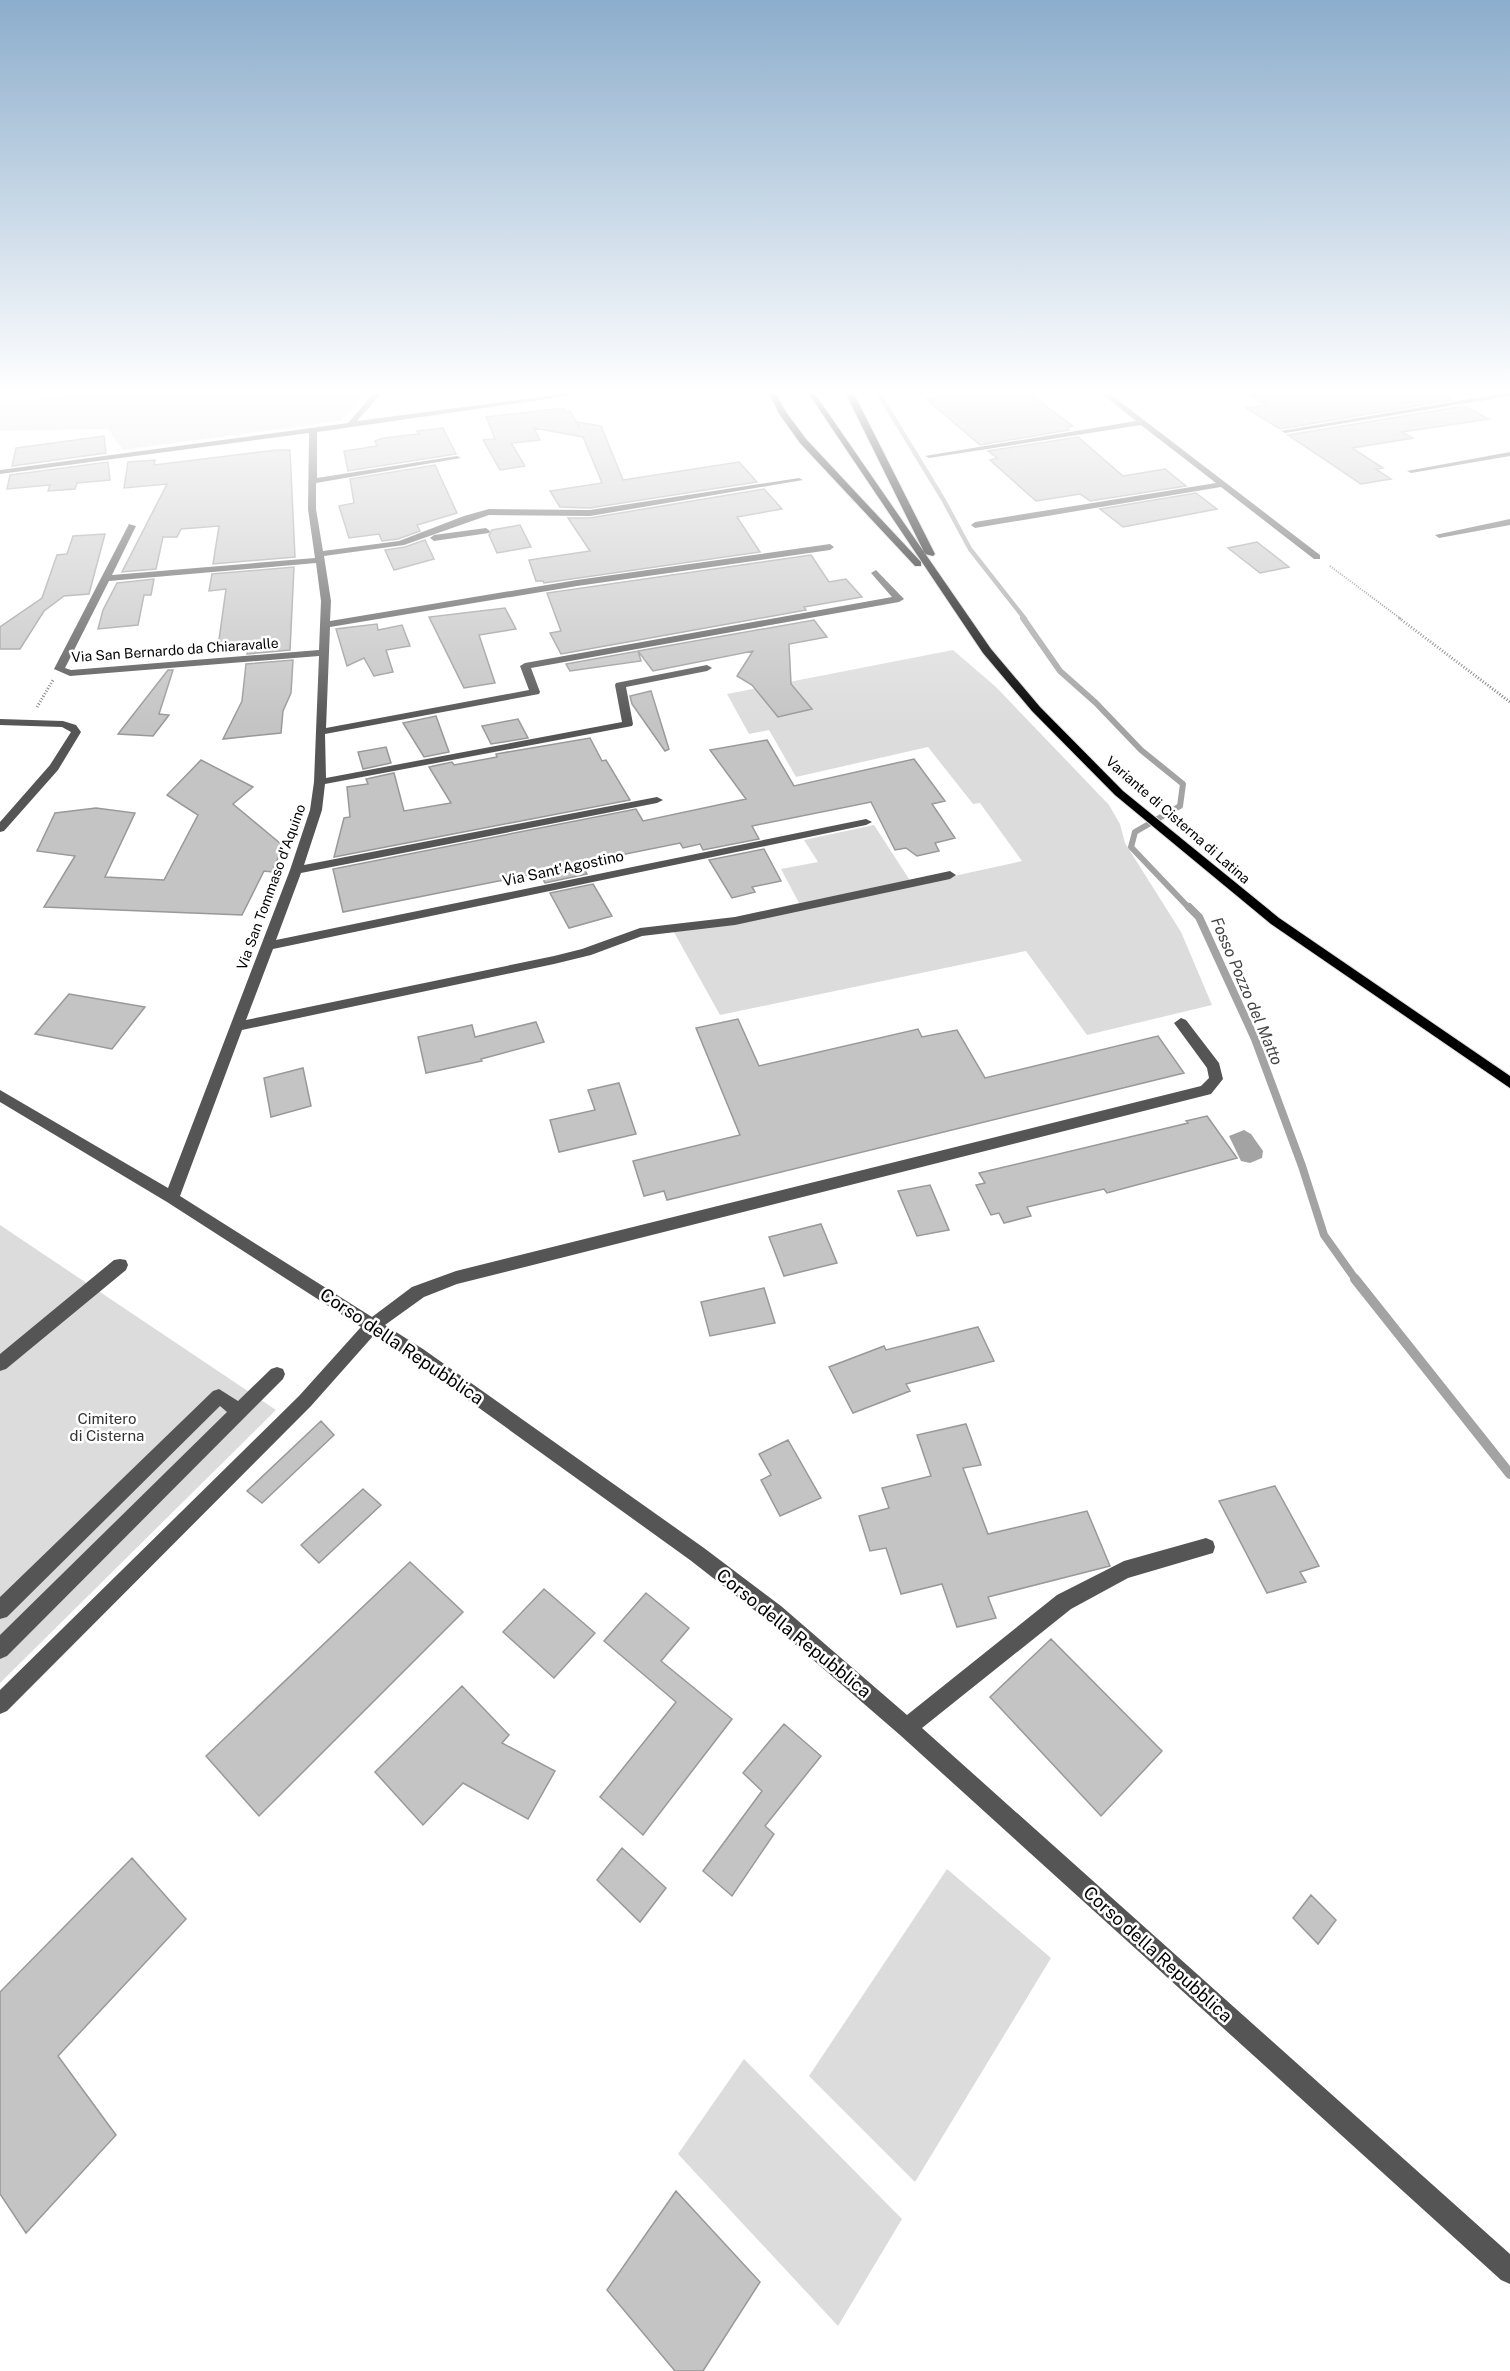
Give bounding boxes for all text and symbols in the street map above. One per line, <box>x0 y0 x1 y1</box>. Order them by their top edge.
street label: Via San Bernardo da Chiaravalle <box>71 635 279 665</box>
street label: Variante di Cisterna di Latina <box>1103 753 1253 887</box>
street label: Via San Tommaso d'Aquino <box>233 802 309 972</box>
street label: Via Sant'Agostino <box>501 847 625 889</box>
water label: Fosso Pozzo del Matto <box>1207 914 1287 1068</box>
street label: Corso della Repubblica <box>316 1283 488 1409</box>
park label: Cimitero di Cisterna <box>70 1410 144 1444</box>
street label: Corso della Repubblica <box>712 1564 876 1702</box>
street label: Corso della Repubblica <box>1079 1882 1237 2026</box>

